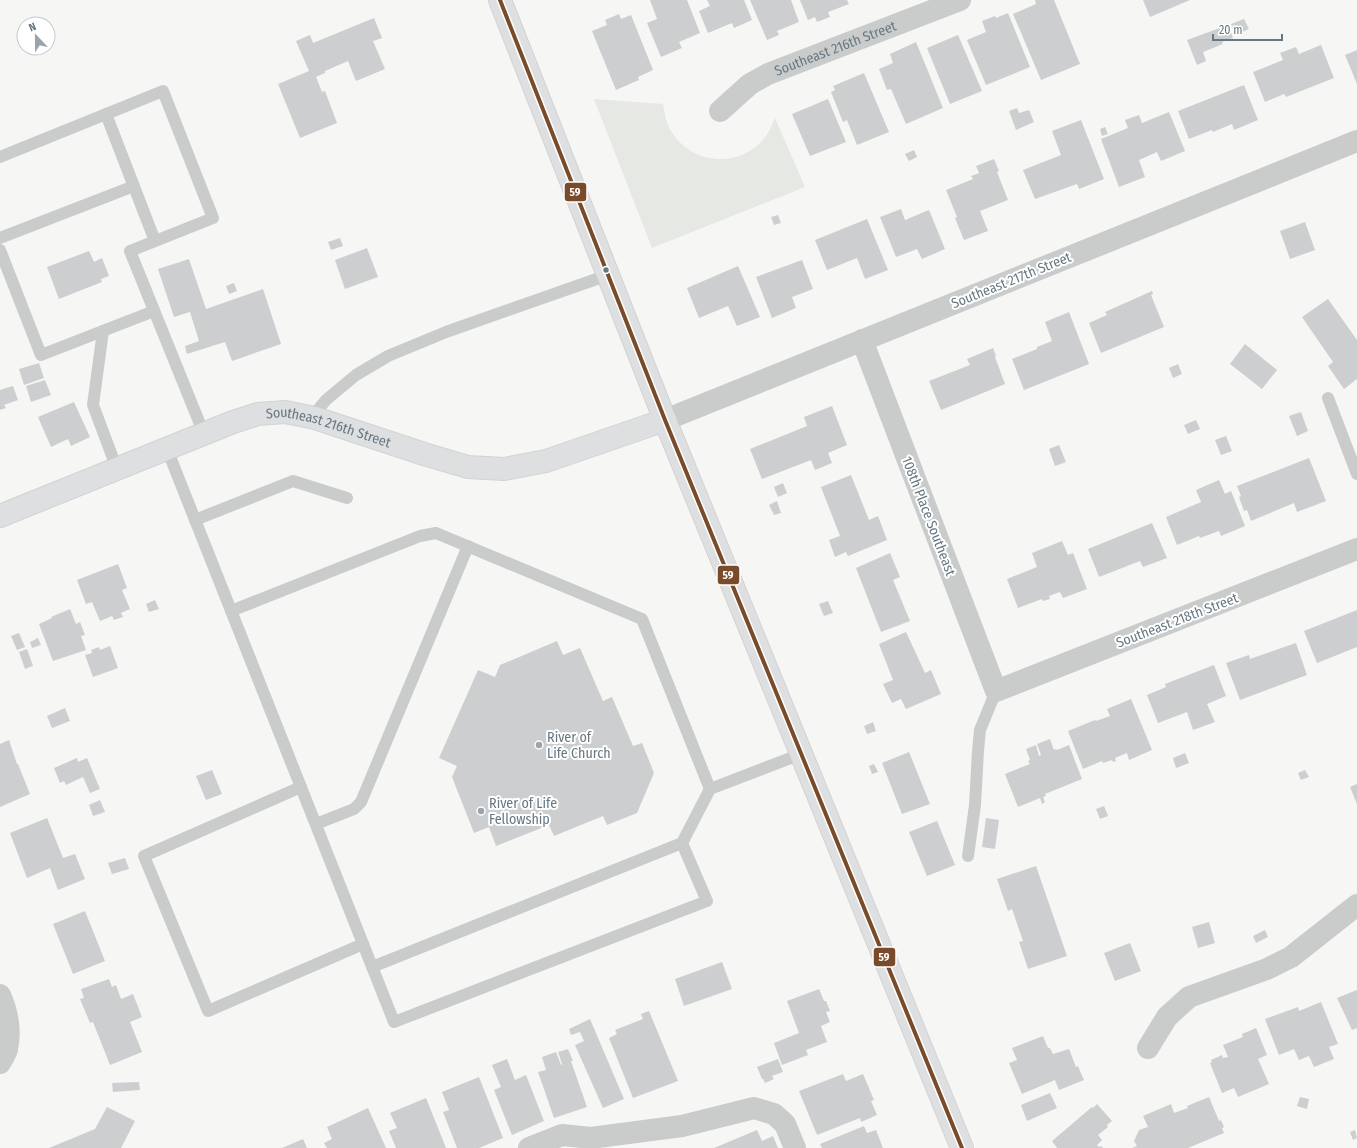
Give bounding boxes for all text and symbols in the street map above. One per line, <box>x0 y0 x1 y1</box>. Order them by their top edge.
north arrow <box>16 16 56 56</box>
scale bar <box>1213 16 1282 42</box>
street label: Southeast 216th Street <box>772 17 899 80</box>
text: N <box>27 20 38 34</box>
text: 20 m <box>1219 23 1243 37</box>
line badge: 59 <box>564 182 587 202</box>
text: 59 <box>570 186 581 199</box>
street label: Southeast 217th Street <box>949 249 1074 312</box>
unlabelled marker <box>601 265 611 275</box>
street label: Southeast 216th Street <box>265 404 393 452</box>
street label: 108th Place Southeast <box>898 454 959 579</box>
line badge: 59 <box>717 565 740 585</box>
text: 59 <box>723 569 734 582</box>
street label: Southeast 218th Street <box>1114 589 1241 652</box>
place label: River of Life Church <box>547 729 611 762</box>
marker: River of Life Church <box>534 740 544 750</box>
place label: River of Life Fellowship <box>489 795 557 828</box>
marker: River of Life Fellowship <box>476 806 486 816</box>
line badge: 59 <box>873 947 896 967</box>
text: 59 <box>879 951 890 964</box>

